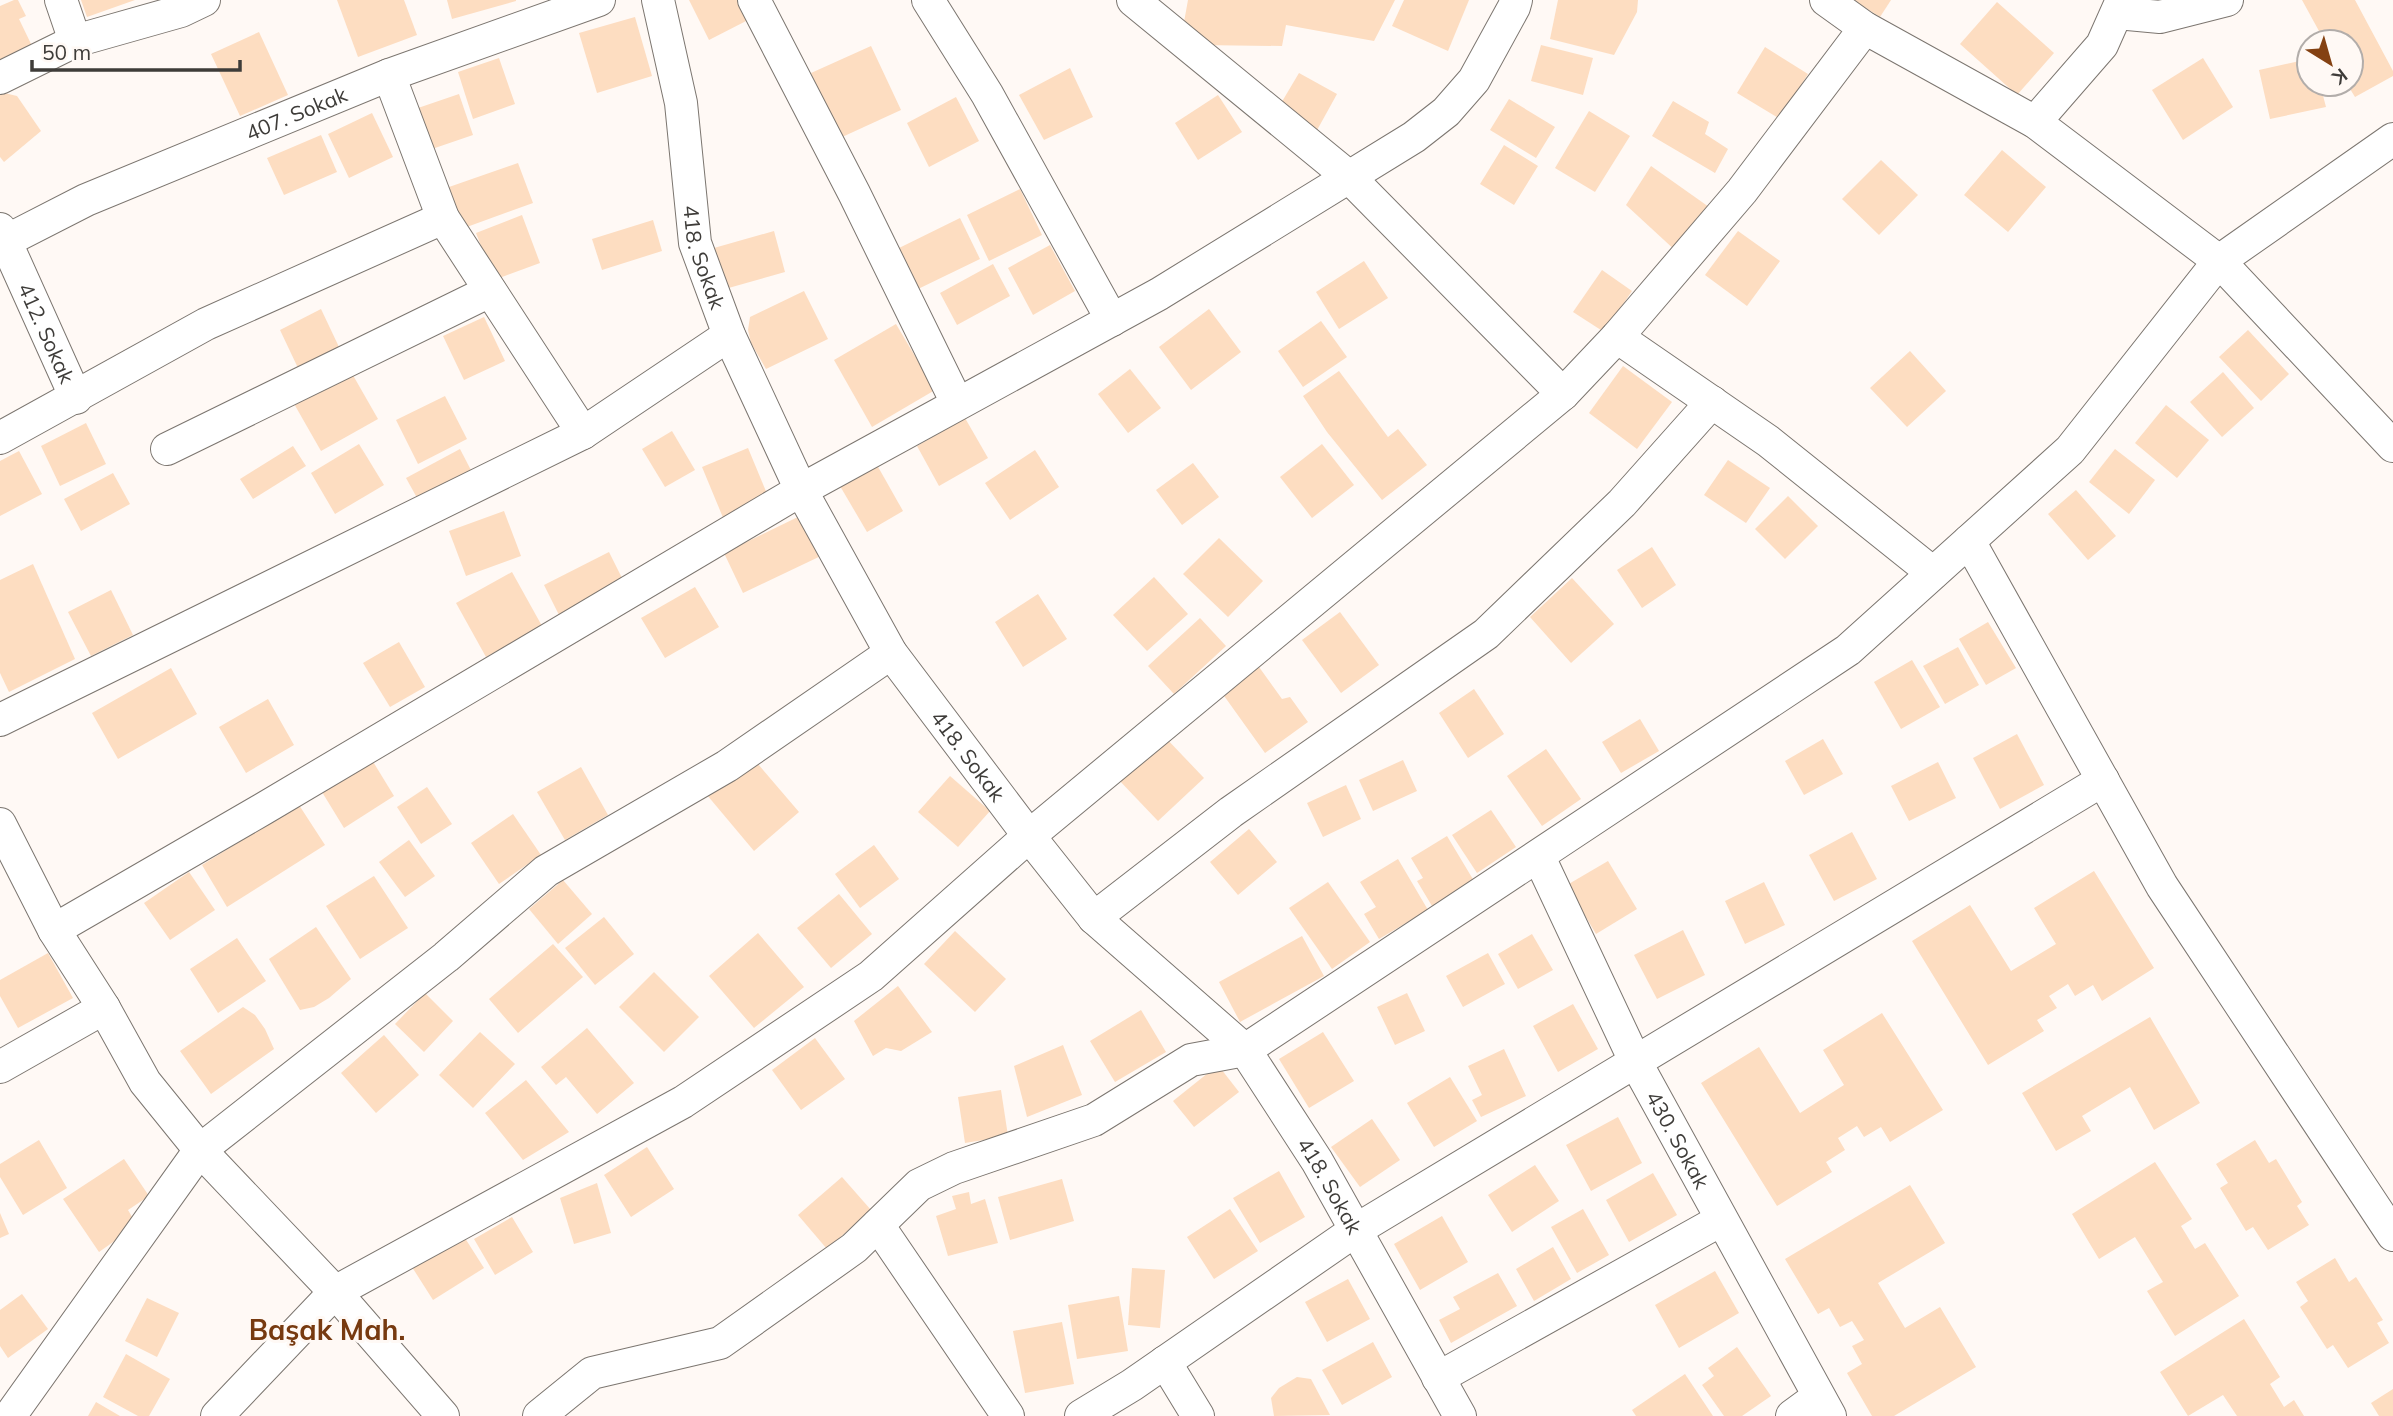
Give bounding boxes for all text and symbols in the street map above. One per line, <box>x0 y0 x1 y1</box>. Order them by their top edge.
scale bar <box>32 28 240 72</box>
north arrow <box>2295 28 2365 98</box>
text: 50 m <box>42 39 91 65</box>
text: K <box>2327 63 2353 91</box>
street label: 407. Sokak <box>242 81 351 146</box>
street label: 418. Sokak <box>678 204 731 313</box>
street label: 412. Sokak <box>13 279 81 387</box>
street label: 418. Sokak <box>926 705 1011 806</box>
street label: 430. Sokak <box>1641 1086 1715 1193</box>
street label: 418. Sokak <box>1292 1132 1368 1239</box>
district label: Başak Mah. <box>249 1312 405 1347</box>

